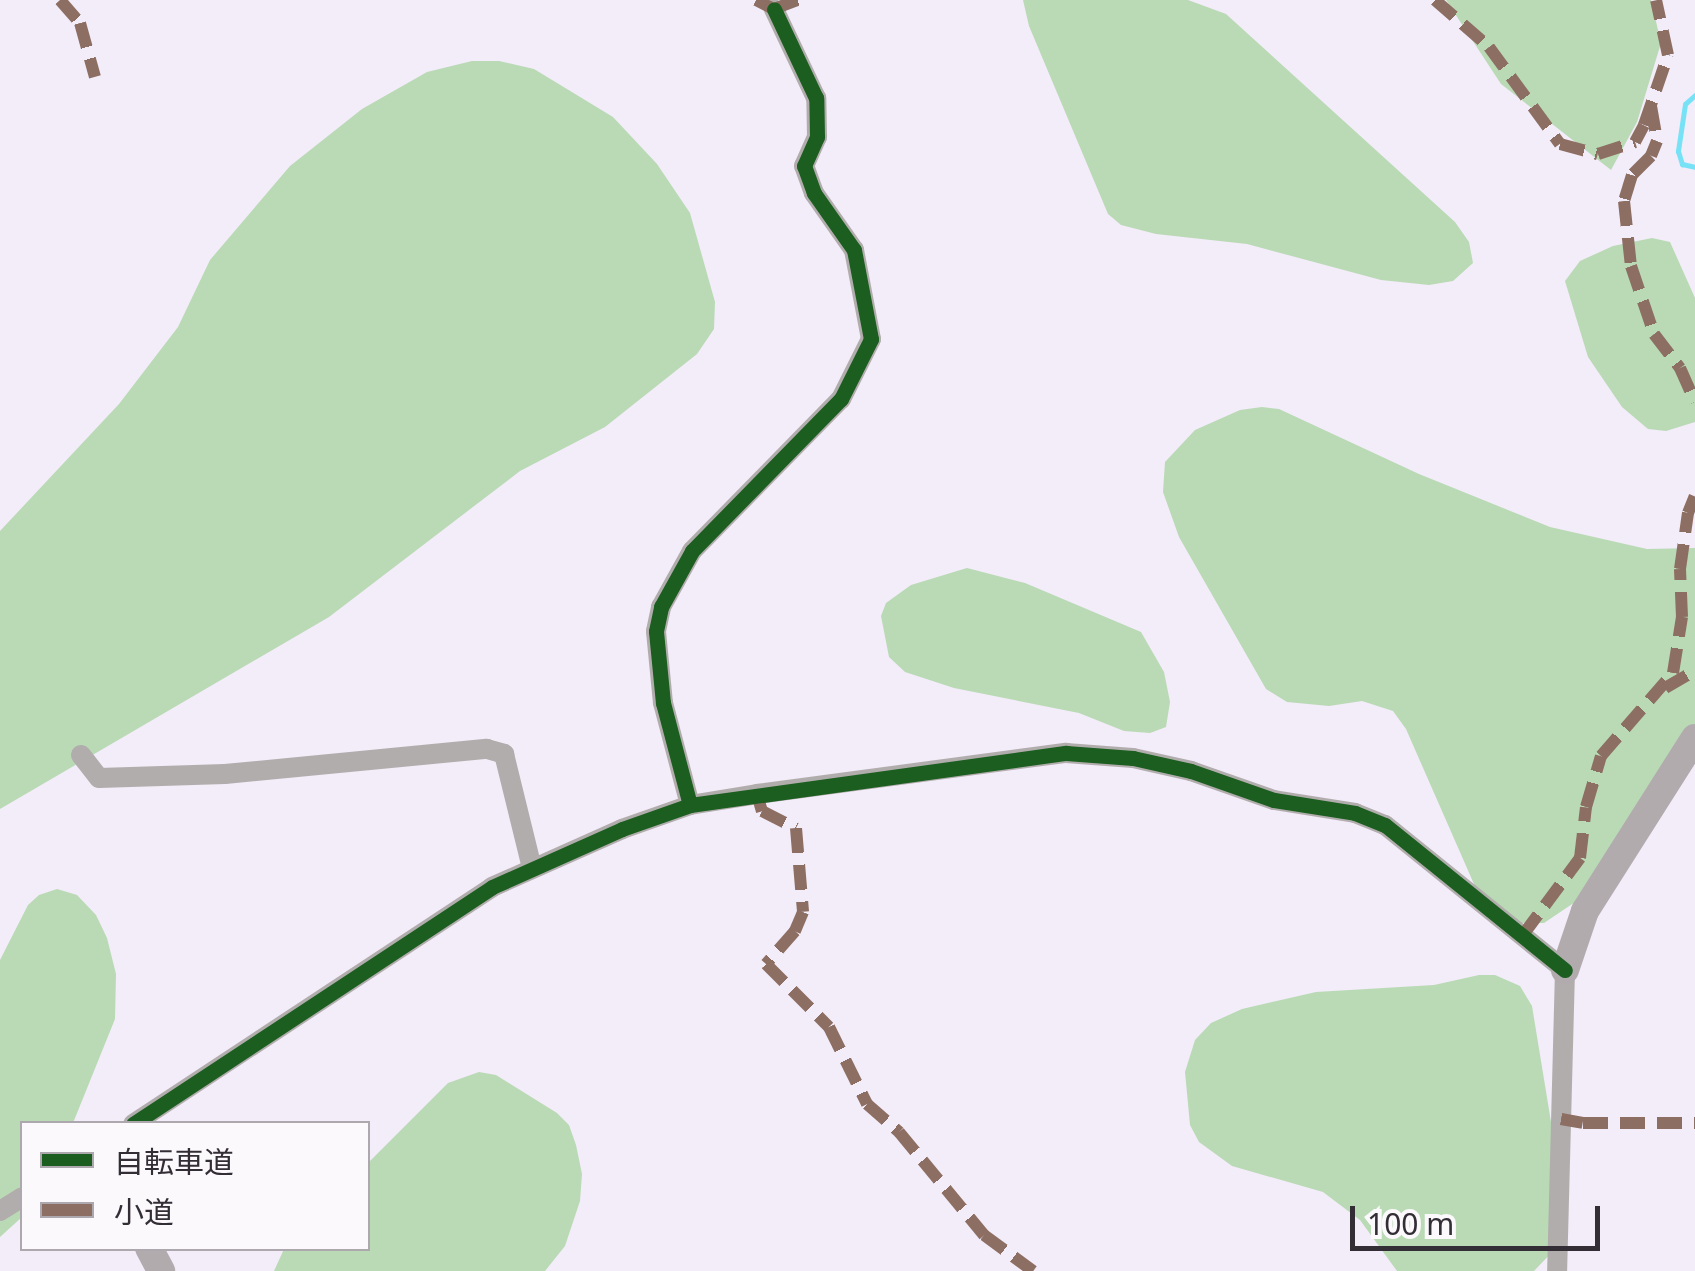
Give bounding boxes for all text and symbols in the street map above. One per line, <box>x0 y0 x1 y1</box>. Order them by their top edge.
legend <box>20 1121 370 1251</box>
text: 自転車道 <box>114 1141 234 1182</box>
scale bar <box>1355 1186 1605 1248</box>
text: 小道 <box>114 1191 174 1232</box>
text: 100 m <box>1367 1203 1454 1244</box>

